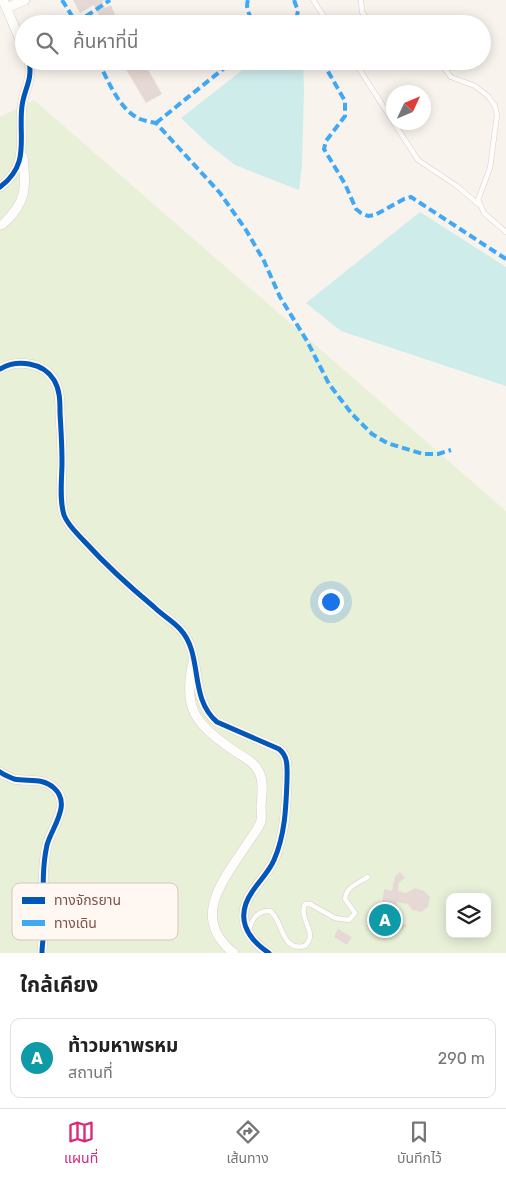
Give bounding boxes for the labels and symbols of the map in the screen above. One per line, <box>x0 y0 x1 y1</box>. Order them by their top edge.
north arrow <box>386 85 431 130</box>
your location <box>318 589 344 615</box>
legend <box>12 883 178 940</box>
text: ทางจักรยาน <box>54 892 121 909</box>
pin: A <box>369 901 401 939</box>
text: ทางเดิน <box>54 915 97 932</box>

